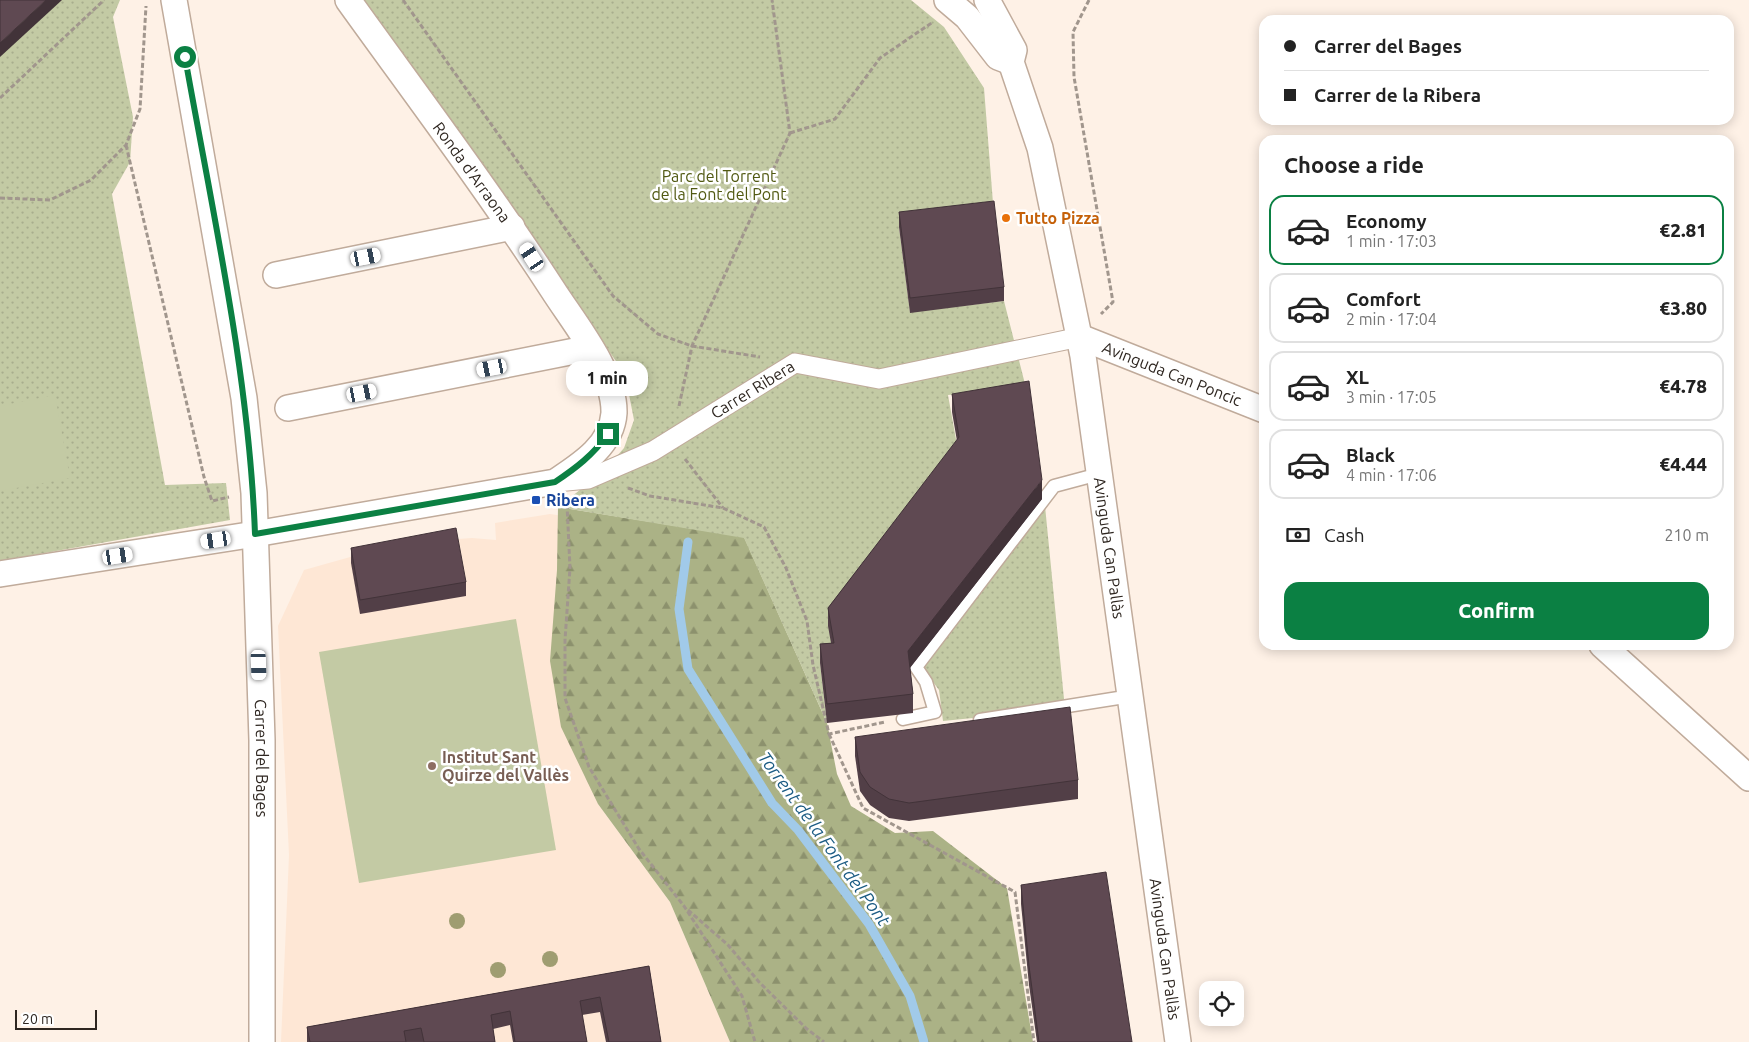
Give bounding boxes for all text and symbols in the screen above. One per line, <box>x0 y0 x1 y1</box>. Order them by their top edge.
text: Carrer del Bages <box>1314 35 1462 57</box>
route start <box>174 46 196 68</box>
text: Carrer de la Ribera <box>1314 84 1481 106</box>
street label: Ronda d'Arraona <box>430 118 514 226</box>
text: Choose a ride <box>1284 152 1424 177</box>
park label: Parc del Torrent de la Font del Pont <box>651 167 787 203</box>
icon: car <box>1286 208 1331 253</box>
place label: Tutto Pizza <box>1016 209 1100 227</box>
text: Economy <box>1346 210 1427 232</box>
marker: Tutto Pizza <box>1000 212 1012 224</box>
text: €2.81 <box>1659 219 1707 241</box>
text: 1 min · 17:03 <box>1346 232 1437 250</box>
car <box>517 240 546 274</box>
car <box>349 247 382 267</box>
icon: car <box>1286 286 1331 331</box>
text: Comfort <box>1346 288 1421 310</box>
text: €3.80 <box>1659 297 1707 319</box>
text: 2 min · 17:04 <box>1346 310 1437 328</box>
street label: Avinguda Can Poncic <box>1100 338 1245 409</box>
street label: Carrer Ribera <box>707 357 798 422</box>
car <box>475 358 508 378</box>
callout: 1 min <box>567 362 649 396</box>
icon: car <box>1286 364 1331 409</box>
text: XL <box>1346 366 1369 388</box>
text: 1 min <box>587 369 627 387</box>
text: €4.78 <box>1659 375 1707 397</box>
car <box>345 383 378 403</box>
text: 3 min · 17:05 <box>1346 388 1437 406</box>
route end <box>597 423 619 445</box>
icon: car <box>1286 442 1331 487</box>
text: Black <box>1346 444 1395 466</box>
text: €4.44 <box>1659 453 1707 475</box>
text: 4 min · 17:06 <box>1346 466 1437 484</box>
street label: Avinguda Can Pallàs <box>1091 476 1128 620</box>
place label: Ribera <box>546 491 595 509</box>
marker: Ribera <box>530 494 542 506</box>
icon: cash <box>1284 521 1312 549</box>
text: Cash <box>1324 524 1365 546</box>
text: 210 m <box>1664 526 1709 544</box>
car <box>200 530 231 550</box>
car <box>102 546 133 566</box>
button: Confirm <box>1284 582 1709 640</box>
car <box>250 650 267 680</box>
street label: Carrer del Bages <box>252 699 271 817</box>
water label: Torrent de la Font del Pont <box>755 747 895 930</box>
place label: Institut Sant Quirze del Vallès <box>442 748 569 784</box>
marker: Institut Sant Quirze del Vallès <box>426 760 438 772</box>
street label: Avinguda Can Pallàs <box>1146 877 1184 1021</box>
map controls <box>1199 981 1244 1026</box>
button: locate <box>1199 981 1244 1026</box>
scale bar <box>15 1007 98 1030</box>
text: 20 m <box>22 1011 53 1027</box>

